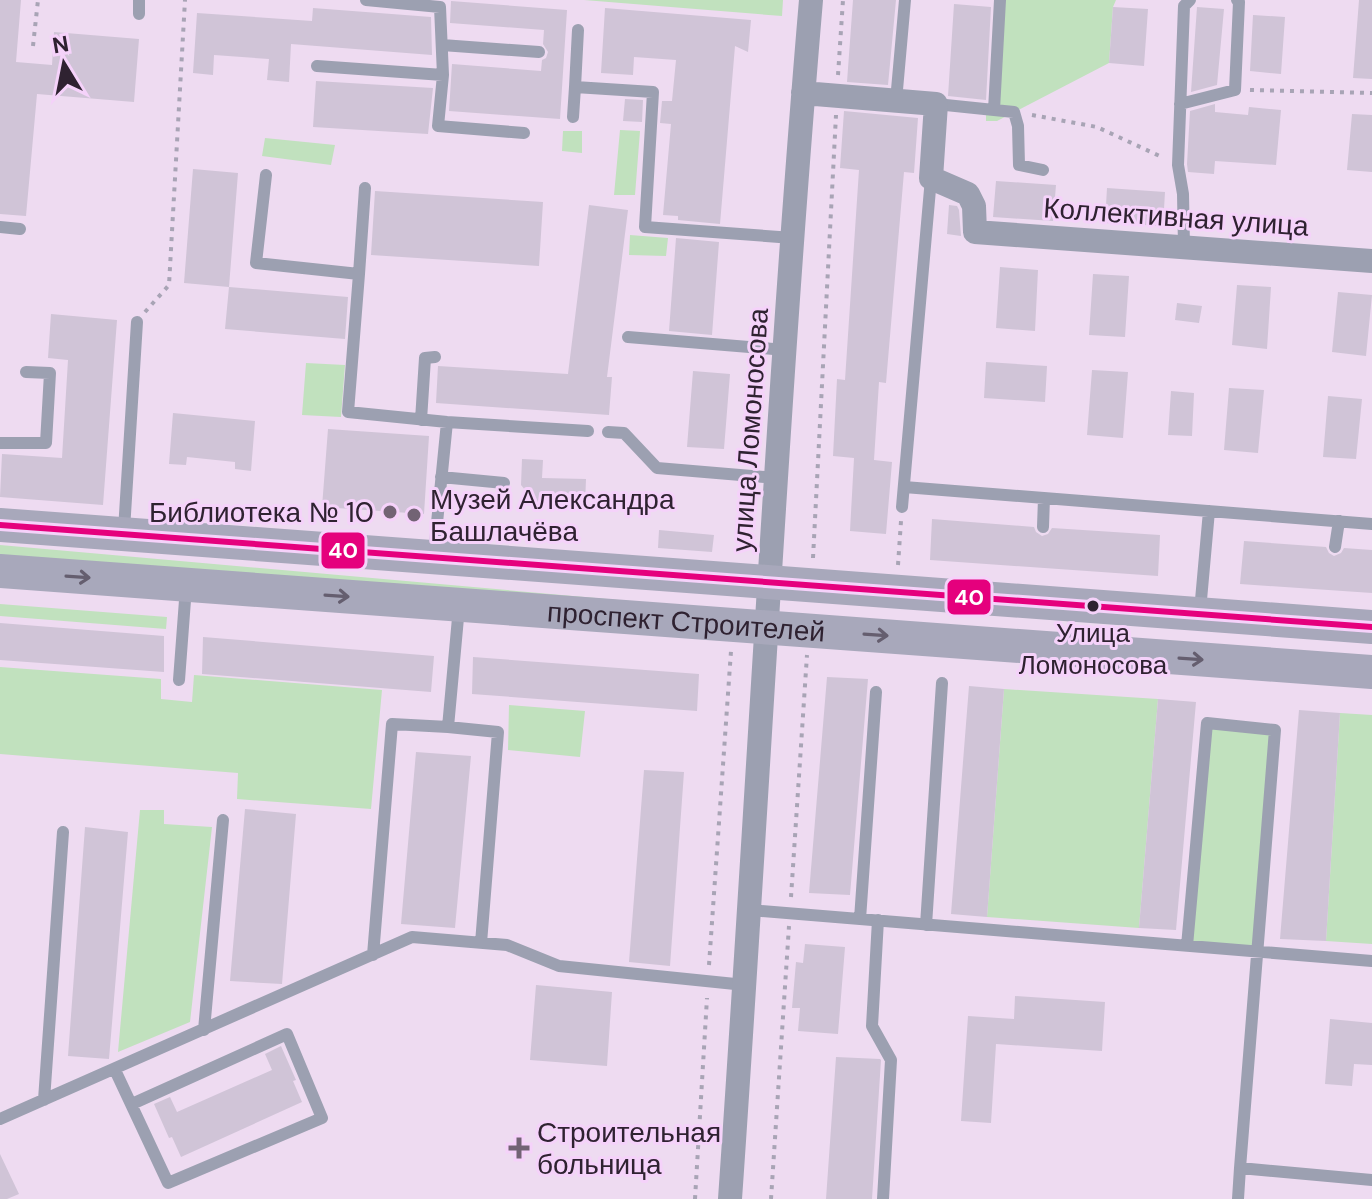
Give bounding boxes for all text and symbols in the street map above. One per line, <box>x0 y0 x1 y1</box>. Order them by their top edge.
north arrow <box>24 24 104 104</box>
text: N <box>50 29 71 60</box>
street label: Коллективная улица <box>1042 189 1310 245</box>
street label: улица Ломоносова <box>723 306 777 553</box>
place label: Музей Александра Башлачёва <box>430 481 675 550</box>
place label: Библиотека № 10 <box>149 494 374 531</box>
marker: Библиотека № 10 <box>381 503 399 521</box>
marker: Музей Александра Башлачёва <box>405 506 423 524</box>
line badge: 40 <box>320 531 366 570</box>
text: 40 <box>328 536 358 565</box>
one-way arrow <box>64 570 91 585</box>
line badge: 40 <box>946 578 992 616</box>
text: 40 <box>954 583 984 612</box>
one-way arrow <box>323 589 350 604</box>
street label: проспект Строителей <box>546 593 826 650</box>
marker: Улица Ломоносова <box>1085 598 1101 614</box>
place label: Улица Ломоносова <box>1019 616 1168 682</box>
one-way arrow <box>862 628 889 643</box>
one-way arrow <box>1177 651 1204 666</box>
place label: Строительная больница <box>537 1114 721 1183</box>
marker: Строительная больница <box>508 1137 530 1159</box>

